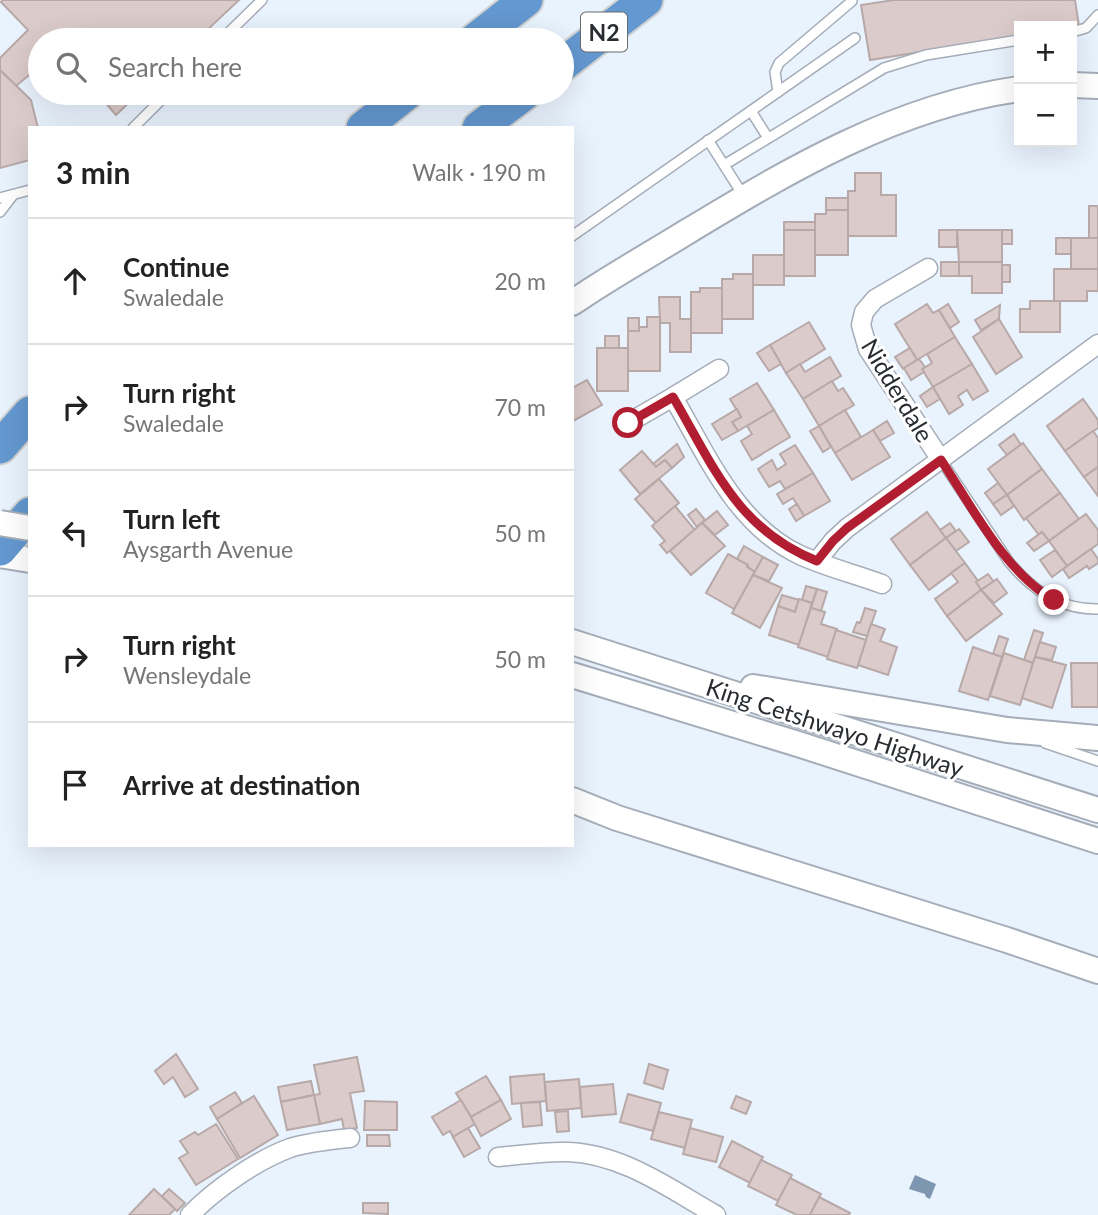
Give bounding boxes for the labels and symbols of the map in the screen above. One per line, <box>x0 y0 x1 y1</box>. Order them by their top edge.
road number: N2 <box>581 12 627 52</box>
street label: Nidderdale <box>856 333 940 447</box>
route start <box>612 407 643 438</box>
route end <box>1038 584 1069 615</box>
street label: King Cetshwayo Highway <box>703 672 968 783</box>

